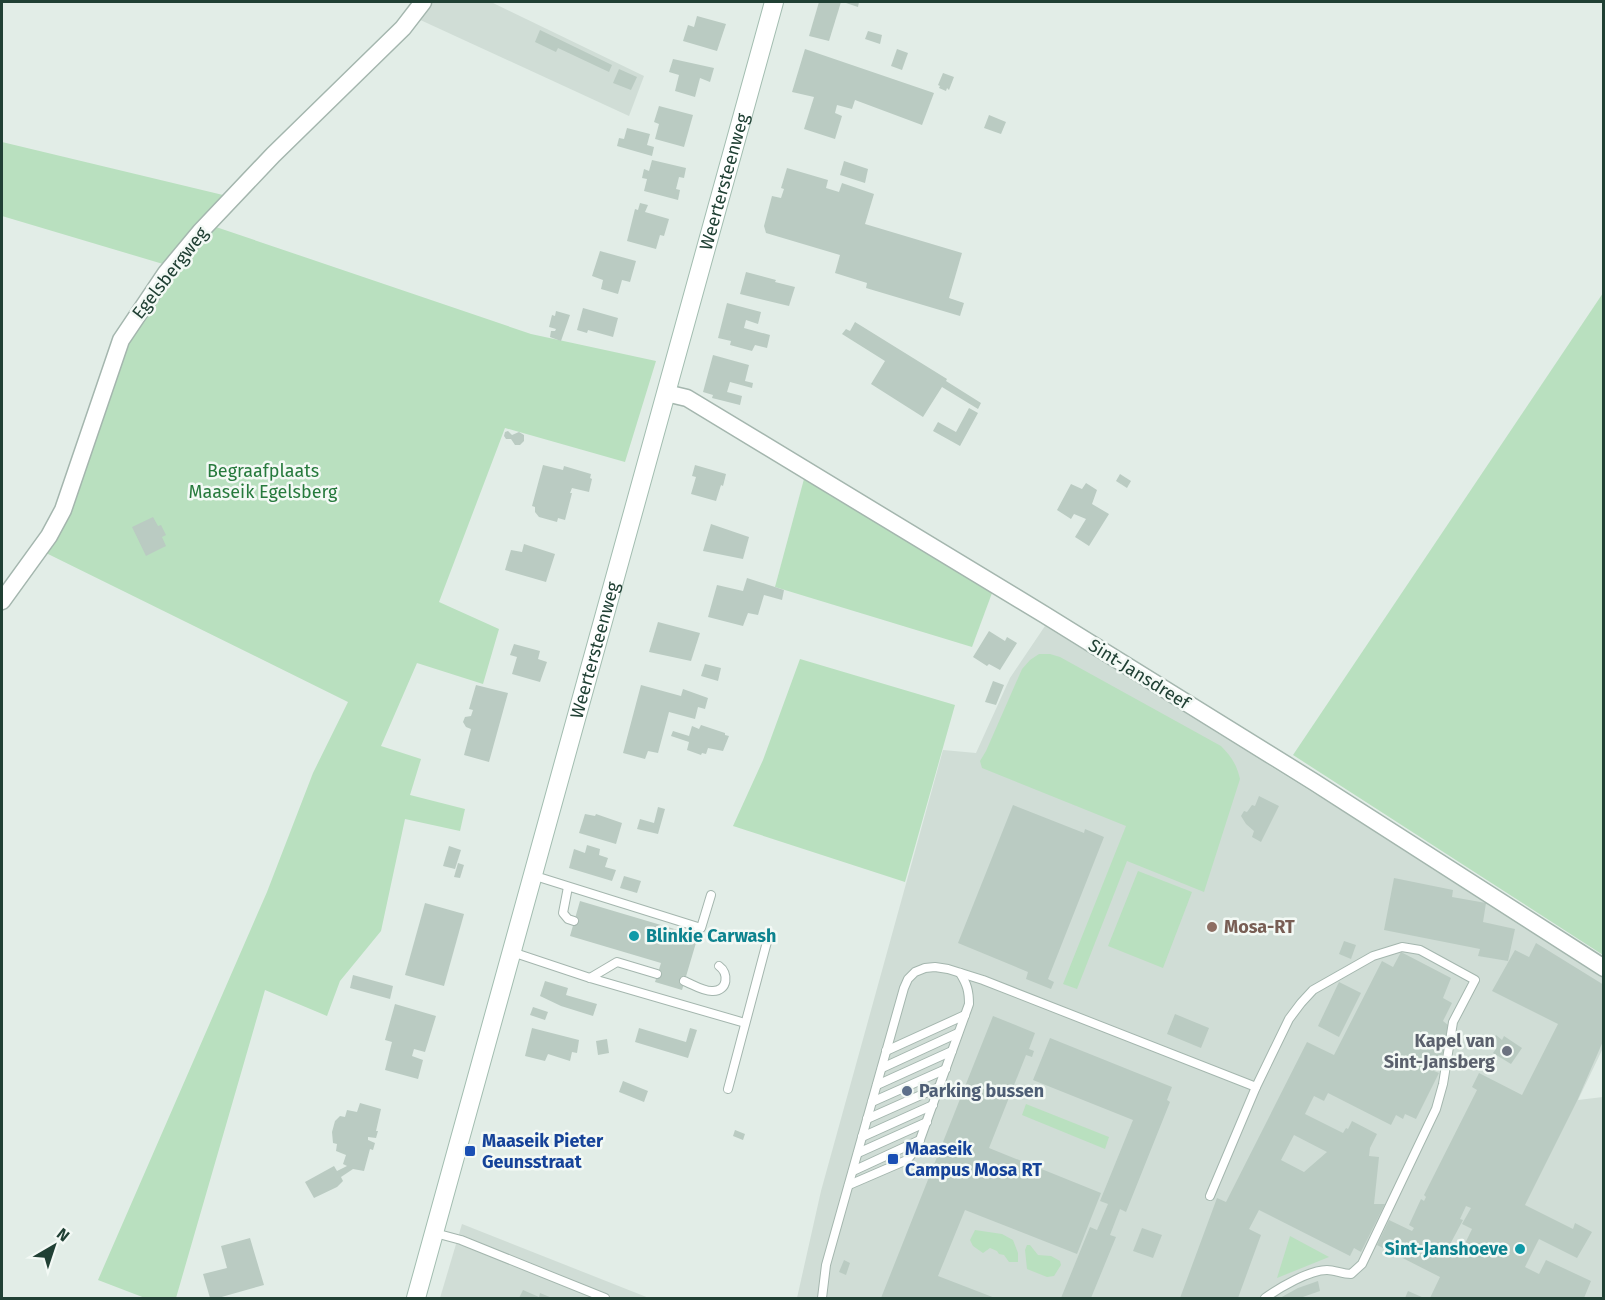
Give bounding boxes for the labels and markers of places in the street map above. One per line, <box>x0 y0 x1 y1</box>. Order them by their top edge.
place label: Mosa-RT <box>1224 916 1295 938</box>
marker: Mosa-RT <box>1205 920 1219 934</box>
place label: Blinkie Carwash <box>646 925 776 947</box>
marker: Blinkie Carwash <box>627 929 641 943</box>
place label: Kapel van Sint-Jansberg <box>1384 1030 1495 1073</box>
marker: Kapel van Sint-Jansberg <box>1500 1044 1514 1058</box>
place label: Parking bussen <box>919 1080 1044 1102</box>
marker: Parking bussen <box>900 1084 914 1098</box>
place label: Maaseik Pieter Geunsstraat <box>482 1130 604 1173</box>
place label: Maaseik Campus Mosa RT <box>905 1138 1042 1181</box>
marker: Maaseik Pieter Geunsstraat <box>463 1144 477 1158</box>
marker: Maaseik Campus Mosa RT <box>886 1152 900 1166</box>
place label: Sint-Janshoeve <box>1385 1238 1508 1260</box>
marker: Sint-Janshoeve <box>1513 1242 1527 1256</box>

